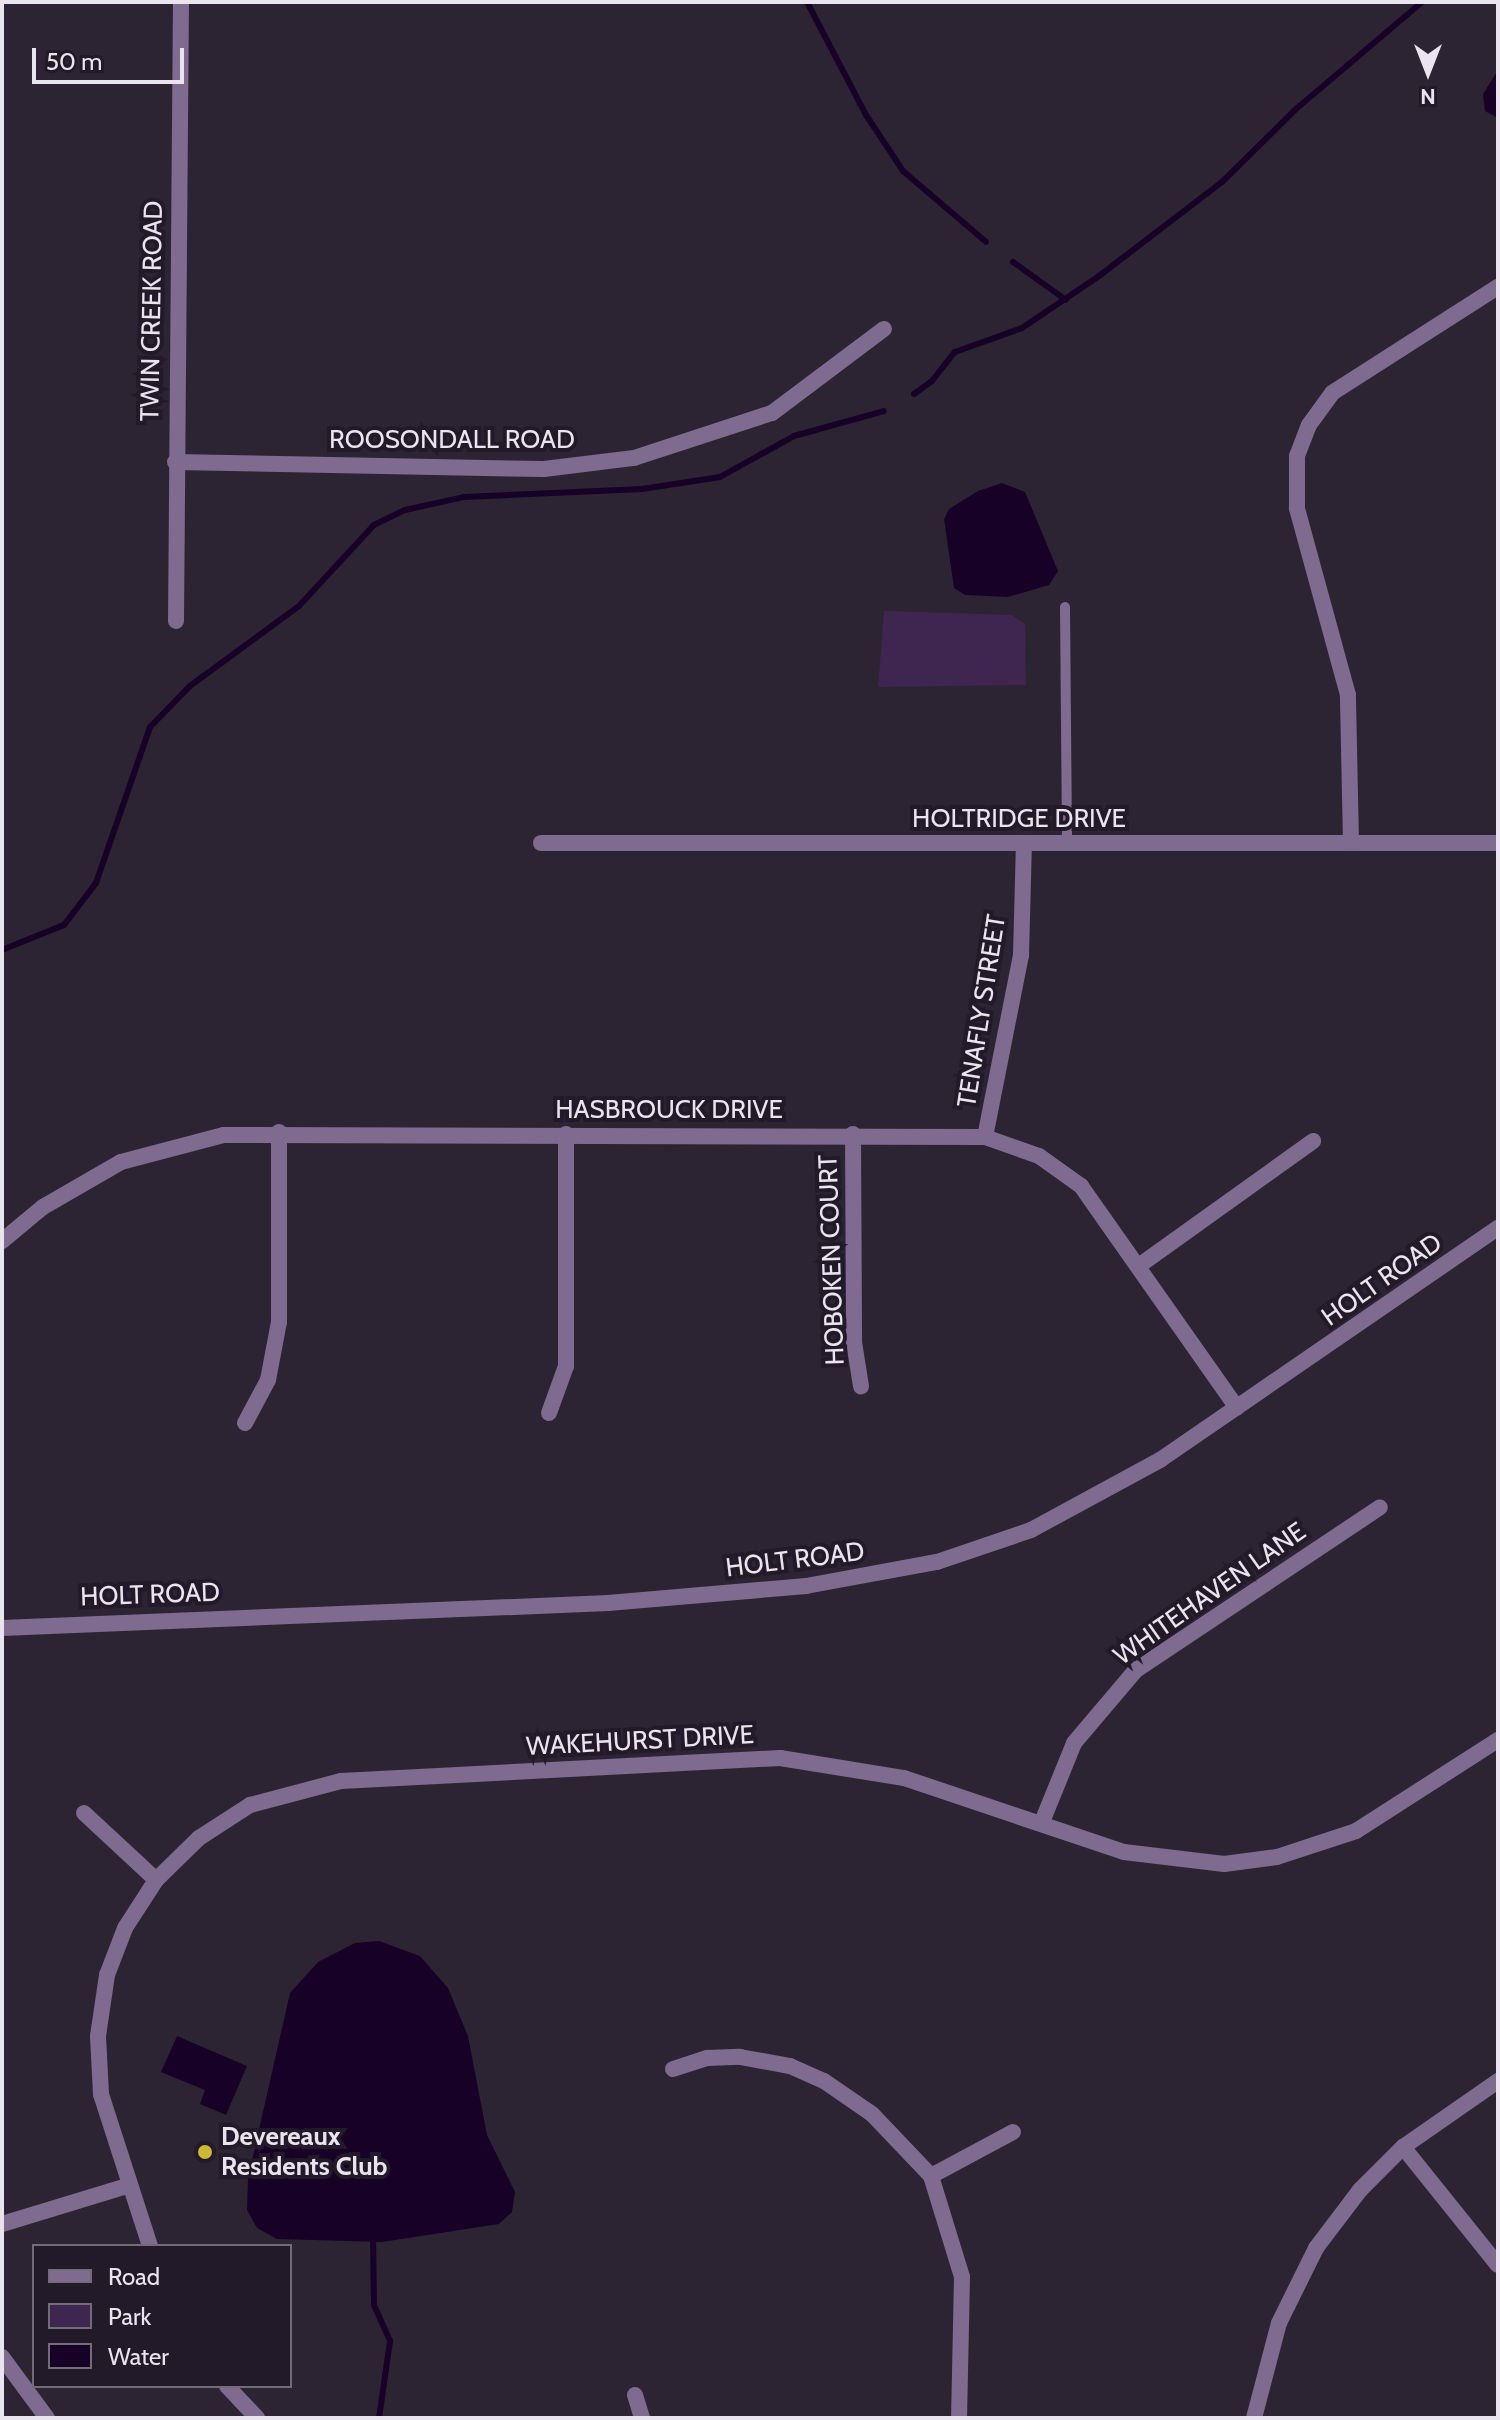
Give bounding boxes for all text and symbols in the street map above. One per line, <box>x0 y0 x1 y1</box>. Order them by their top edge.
scale bar <box>36 32 188 82</box>
north arrow <box>1388 32 1468 112</box>
text: 50 m <box>46 47 102 76</box>
text: N <box>1420 83 1436 110</box>
street label: TWIN CREEK ROAD <box>134 200 170 422</box>
street label: ROOSONDALL ROAD <box>329 424 575 456</box>
street label: HOLTRIDGE DRIVE <box>912 803 1126 835</box>
street label: TENAFLY STREET <box>951 912 1013 1110</box>
street label: HASBROUCK DRIVE <box>555 1094 783 1126</box>
street label: HOBOKEN COURT <box>813 1154 851 1366</box>
street label: HOLT ROAD <box>1316 1227 1448 1333</box>
street label: WHITEHAVEN LANE <box>1108 1516 1312 1672</box>
street label: HOLT ROAD <box>724 1536 866 1584</box>
street label: HOLT ROAD <box>80 1577 220 1613</box>
street label: WAKEHURST DRIVE <box>525 1719 755 1763</box>
place label: Devereaux Residents Club <box>221 2121 387 2182</box>
marker: Devereaux Residents Club <box>196 2143 214 2161</box>
legend <box>32 2244 292 2388</box>
text: Road <box>108 2262 160 2291</box>
text: Park <box>108 2302 151 2331</box>
text: Water <box>108 2342 169 2371</box>

